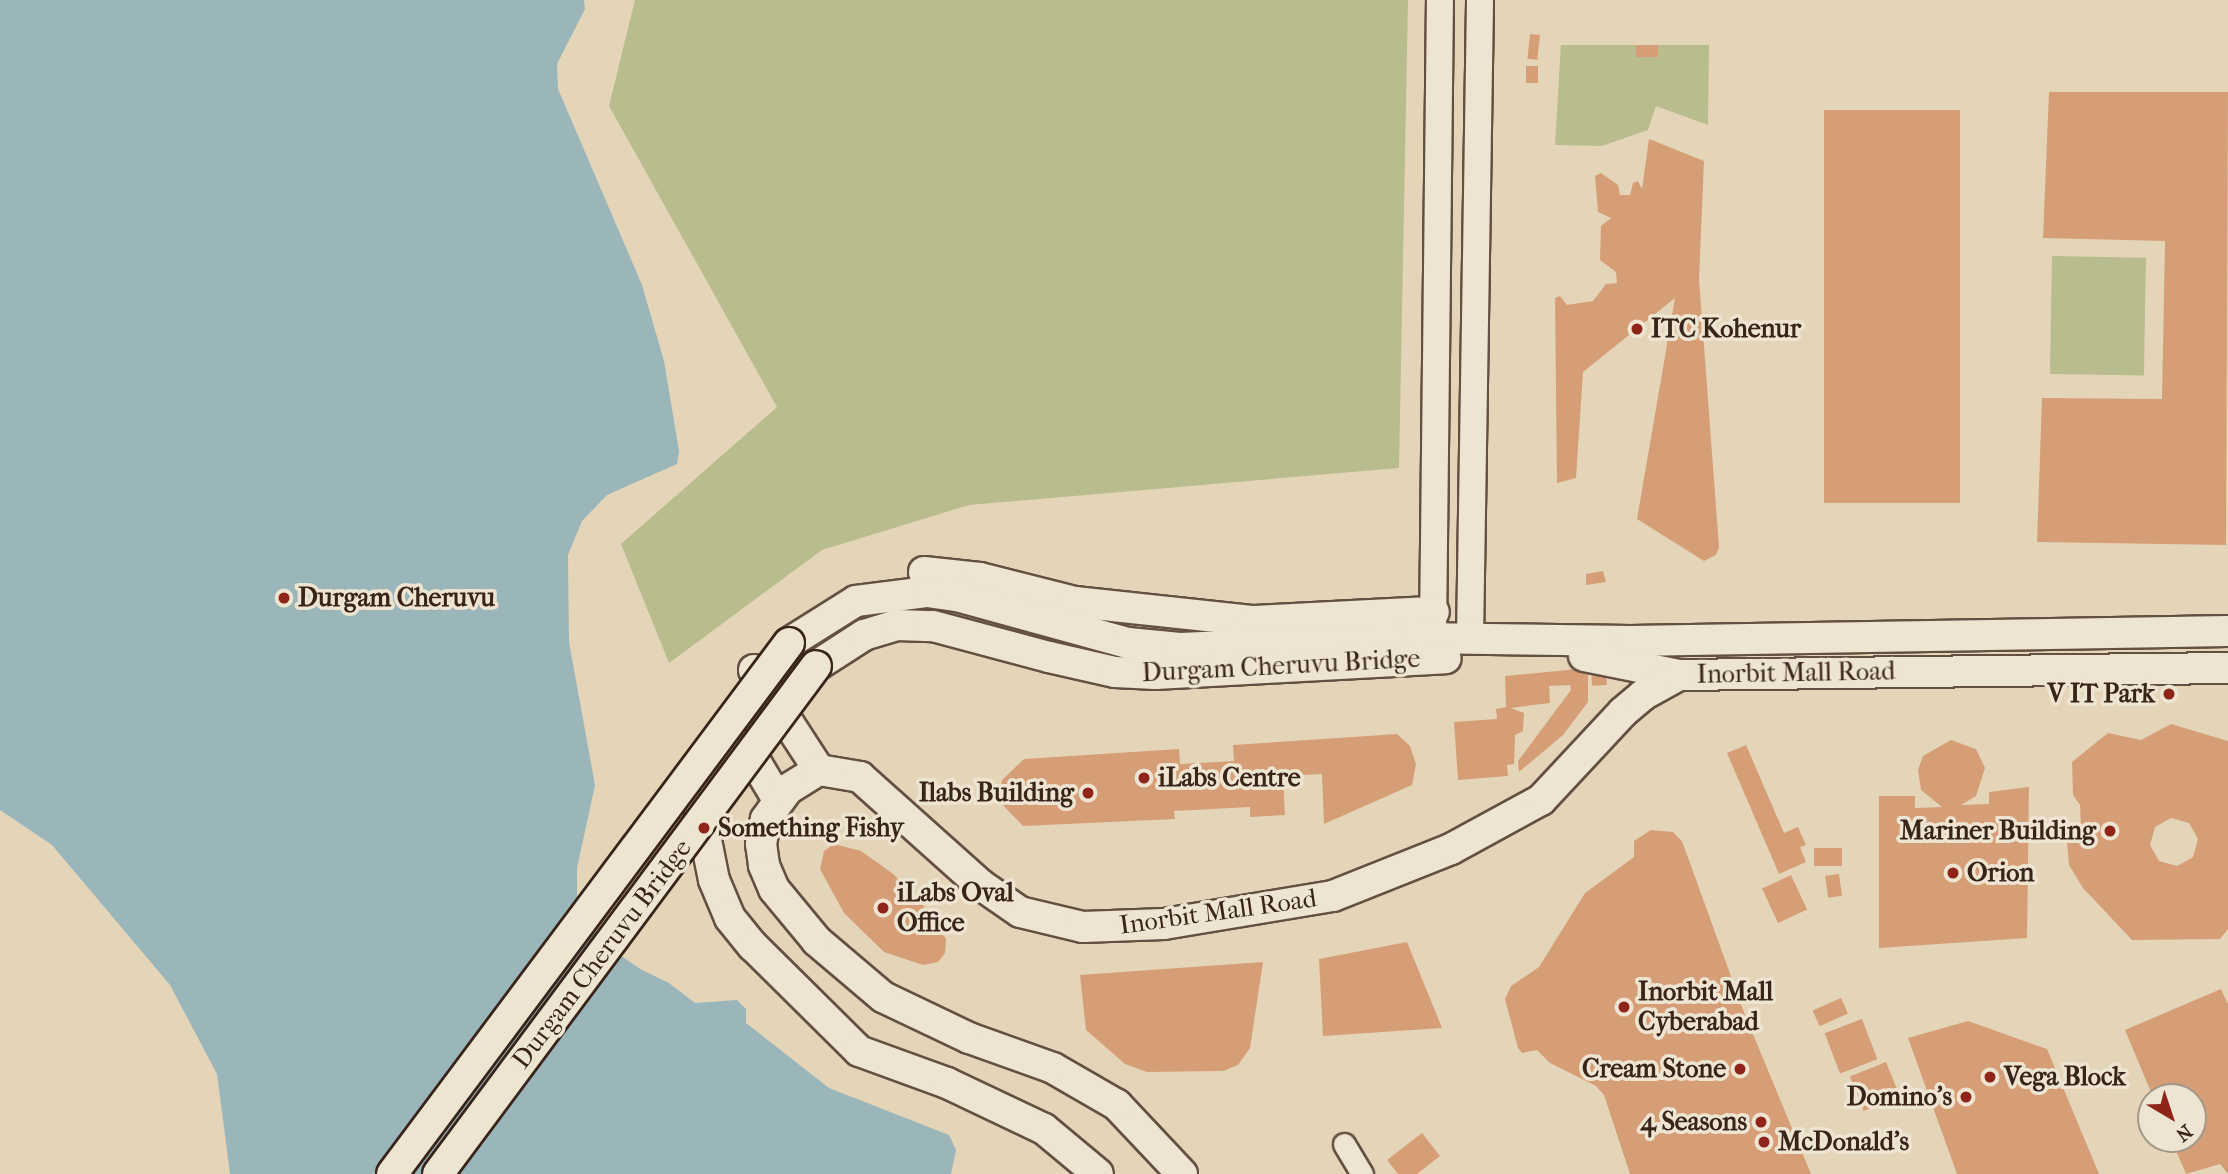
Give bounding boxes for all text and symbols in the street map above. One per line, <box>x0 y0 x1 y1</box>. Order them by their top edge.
place label: ITC Kohenur <box>1651 313 1801 345</box>
marker: ITC Kohenur <box>1629 321 1645 337</box>
place label: Durgam Cheruvu <box>298 582 495 614</box>
marker: Durgam Cheruvu <box>276 590 292 606</box>
street label: Durgam Cheruvu Bridge <box>1141 643 1421 689</box>
street label: Inorbit Mall Road <box>1696 656 1896 690</box>
place label: V IT Park <box>2048 678 2155 710</box>
marker: V IT Park <box>2161 686 2177 702</box>
place label: iLabs Centre <box>1158 762 1301 794</box>
marker: iLabs Centre <box>1136 770 1152 786</box>
place label: Ilabs Building <box>919 777 1074 809</box>
marker: Ilabs Building <box>1080 785 1096 801</box>
place label: Something Fishy <box>718 812 904 844</box>
place label: Mariner Building <box>1900 815 2096 847</box>
marker: Something Fishy <box>696 820 712 836</box>
marker: Mariner Building <box>2102 823 2118 839</box>
street label: Durgam Cheruvu Bridge <box>506 833 698 1075</box>
place label: Orion <box>1967 857 2034 889</box>
marker: Orion <box>1945 865 1961 881</box>
place label: iLabs Oval Office <box>897 877 1014 938</box>
street label: Inorbit Mall Road <box>1117 883 1319 941</box>
marker: iLabs Oval Office <box>875 900 891 916</box>
place label: Inorbit Mall Cyberabad <box>1638 976 1773 1038</box>
marker: Inorbit Mall Cyberabad <box>1616 999 1632 1015</box>
place label: Cream Stone <box>1582 1053 1726 1085</box>
marker: Cream Stone <box>1732 1061 1748 1077</box>
place label: Vega Block <box>2004 1061 2126 1093</box>
marker: Vega Block <box>1982 1069 1998 1085</box>
place label: Domino's <box>1847 1081 1952 1113</box>
north arrow <box>2137 1083 2207 1153</box>
marker: Domino's <box>1958 1089 1974 1105</box>
place label: 4 Seasons <box>1640 1106 1747 1138</box>
marker: 4 Seasons <box>1753 1114 1769 1130</box>
text: N <box>2171 1120 2196 1146</box>
place label: McDonald's <box>1778 1126 1909 1158</box>
marker: McDonald's <box>1756 1134 1772 1150</box>

